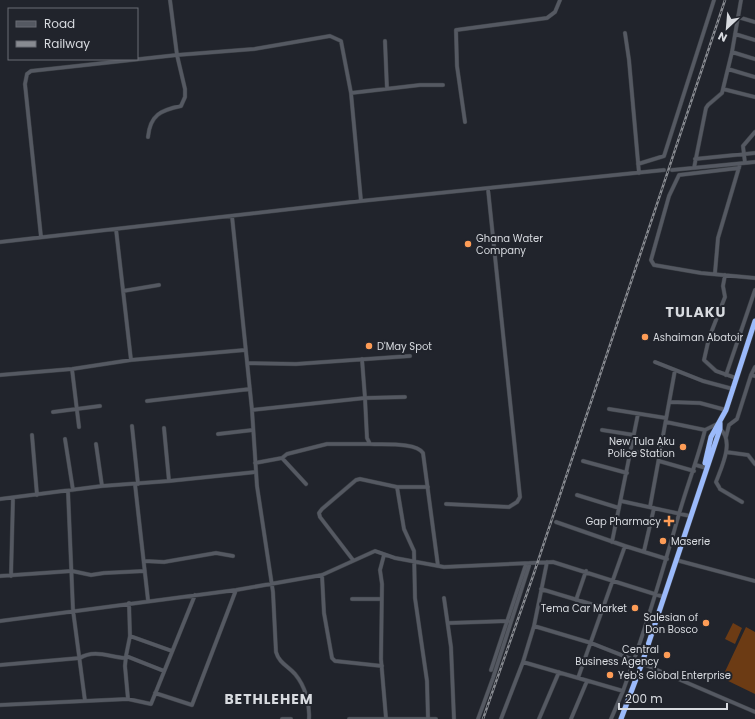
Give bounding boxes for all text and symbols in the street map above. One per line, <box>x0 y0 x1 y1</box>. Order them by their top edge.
legend <box>8 8 138 60</box>
north arrow <box>707 8 747 48</box>
text: Road <box>44 15 75 32</box>
text: N <box>715 28 730 46</box>
text: Railway <box>44 35 90 52</box>
place label: Ghana Water Company <box>476 231 543 258</box>
marker: Ghana Water Company <box>463 239 473 249</box>
district label: TULAKU <box>666 302 726 322</box>
place label: Ashaiman Abatoir <box>653 330 743 345</box>
marker: Ashaiman Abatoir <box>640 332 650 342</box>
place label: D'May Spot <box>377 339 432 354</box>
marker: D'May Spot <box>364 341 374 351</box>
place label: New Tula Aku Police Station <box>608 434 675 461</box>
marker: New Tula Aku Police Station <box>678 442 688 452</box>
place label: Gap Pharmacy <box>586 514 661 529</box>
marker: Gap Pharmacy <box>664 516 674 526</box>
place label: Maserie <box>671 534 710 549</box>
marker: Maserie <box>658 536 668 546</box>
place label: Tema Car Market <box>541 601 627 616</box>
marker: Tema Car Market <box>630 603 640 613</box>
place label: Salesian of Don Bosco <box>644 610 698 637</box>
marker: Salesian of Don Bosco <box>701 618 711 628</box>
place label: Central Business Agency <box>575 642 659 669</box>
marker: Central Business Agency <box>662 650 672 660</box>
place label: Yeb's Global Enterprise <box>618 668 731 683</box>
marker: Yeb's Global Enterprise <box>605 670 615 680</box>
scale bar <box>619 685 727 711</box>
district label: BETHLEHEM <box>224 689 314 709</box>
text: 200 m <box>625 690 663 707</box>

